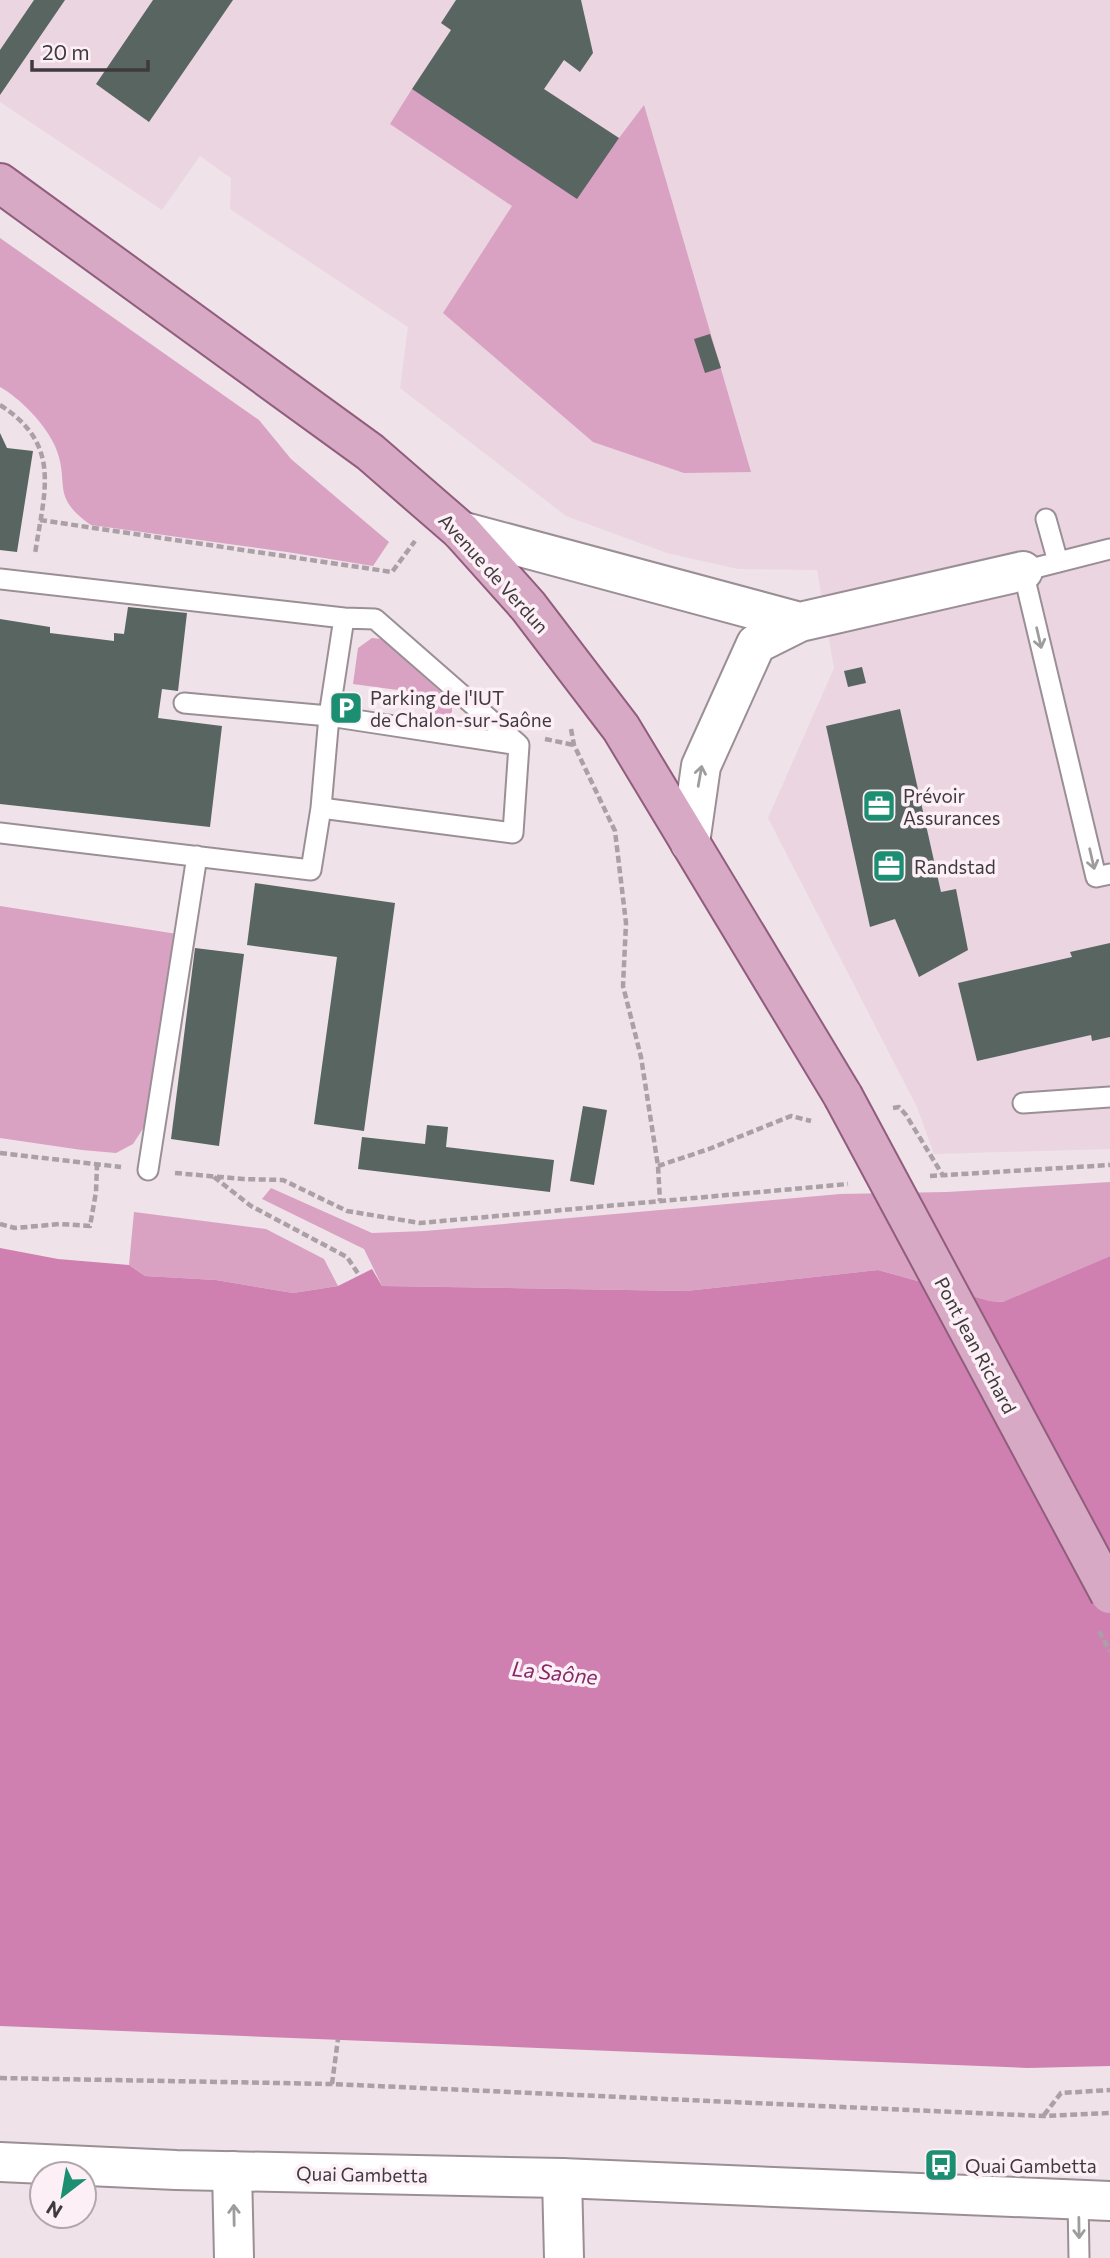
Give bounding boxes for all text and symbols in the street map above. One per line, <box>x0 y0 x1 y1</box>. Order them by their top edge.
scale bar <box>32 28 147 72</box>
text: 20 m <box>42 39 90 64</box>
street label: Avenue de Verdun <box>434 508 554 638</box>
one-way arrow <box>1033 626 1046 649</box>
place label: Parking de l'IUT de Chalon-sur-Saône <box>370 686 552 731</box>
parking icon: Parking de l'IUT de Chalon-sur-Saône <box>327 689 365 727</box>
one-way arrow <box>694 765 707 788</box>
place label: Prévoir Assurances <box>903 784 1000 829</box>
office icon: Prévoir Assurances <box>860 787 898 825</box>
office icon: Randstad <box>870 847 908 885</box>
one-way arrow <box>1086 847 1099 870</box>
place label: Randstad <box>914 855 996 878</box>
street label: Pont Jean Richard <box>930 1273 1022 1417</box>
water label: La Saône <box>511 1655 599 1689</box>
bus stop icon: Quai Gambetta <box>922 2146 960 2184</box>
place label: Quai Gambetta <box>965 2154 1097 2177</box>
north arrow <box>28 2160 98 2230</box>
street label: Quai Gambetta <box>296 2161 428 2187</box>
text: N <box>42 2196 66 2224</box>
one-way arrow <box>227 2203 240 2226</box>
one-way arrow <box>1072 2216 1086 2239</box>

